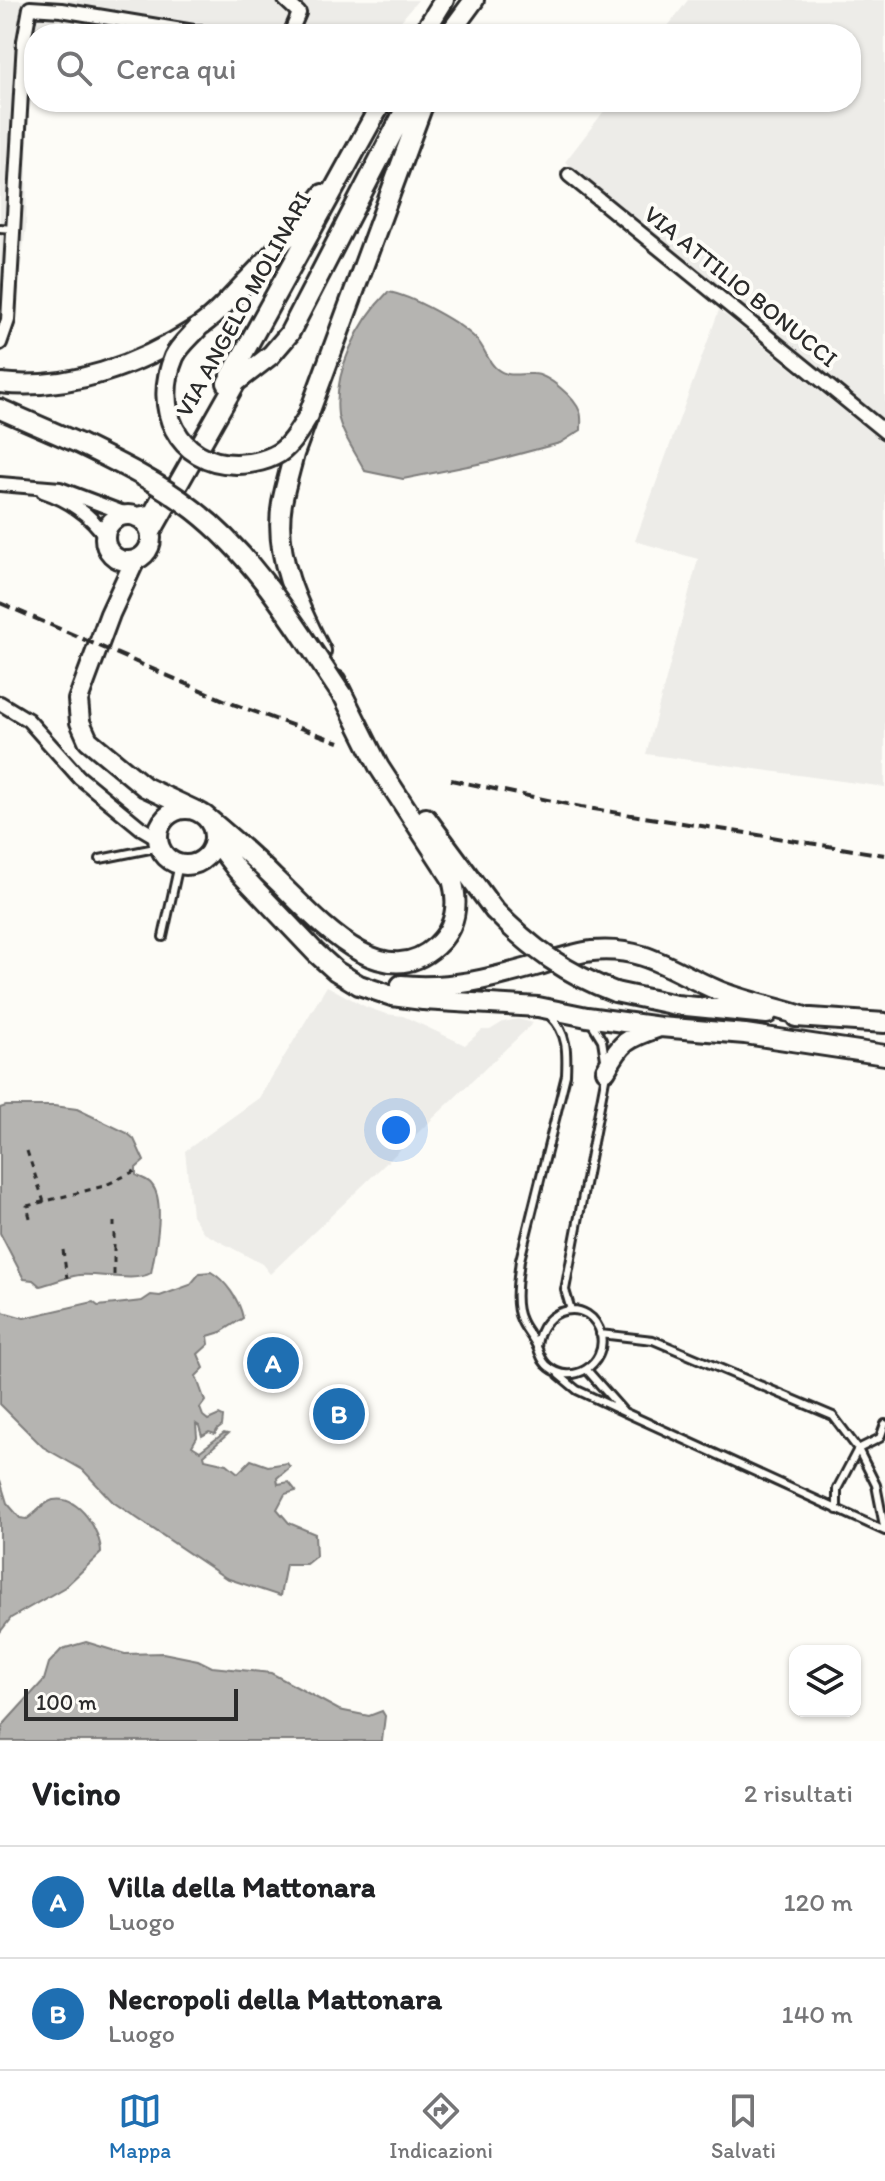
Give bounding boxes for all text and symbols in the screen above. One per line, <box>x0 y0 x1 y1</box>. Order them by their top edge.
search box <box>24 24 861 112</box>
icon: search <box>52 46 96 90</box>
text: Cerca qui <box>116 50 236 87</box>
street label: VIA ANGELO MOLINARI <box>169 186 317 422</box>
street label: VIA ATTILIO BONUCCI <box>638 199 844 373</box>
your location <box>376 1110 416 1150</box>
pin: A <box>247 1333 299 1393</box>
pin: B <box>313 1384 365 1444</box>
map controls <box>789 1645 861 1717</box>
button: layers <box>789 1645 861 1717</box>
scale bar <box>24 1685 238 1721</box>
text: 100 m <box>36 1689 97 1716</box>
text: Vicino <box>32 1773 121 1814</box>
text: 2 risultati <box>744 1777 853 1809</box>
text: Villa della Mattonara <box>108 1868 376 1905</box>
text: A <box>50 1886 66 1918</box>
text: 120 m <box>784 1886 853 1918</box>
text: Luogo <box>108 1905 175 1937</box>
text: Necropoli della Mattonara <box>108 1980 442 2017</box>
text: B <box>50 1998 66 2030</box>
text: 140 m <box>782 1998 853 2030</box>
text: Luogo <box>108 2017 175 2049</box>
tab: Mappa <box>109 2089 171 2164</box>
tab: Indicazioni <box>389 2089 493 2164</box>
tab: Salvati <box>711 2089 776 2164</box>

